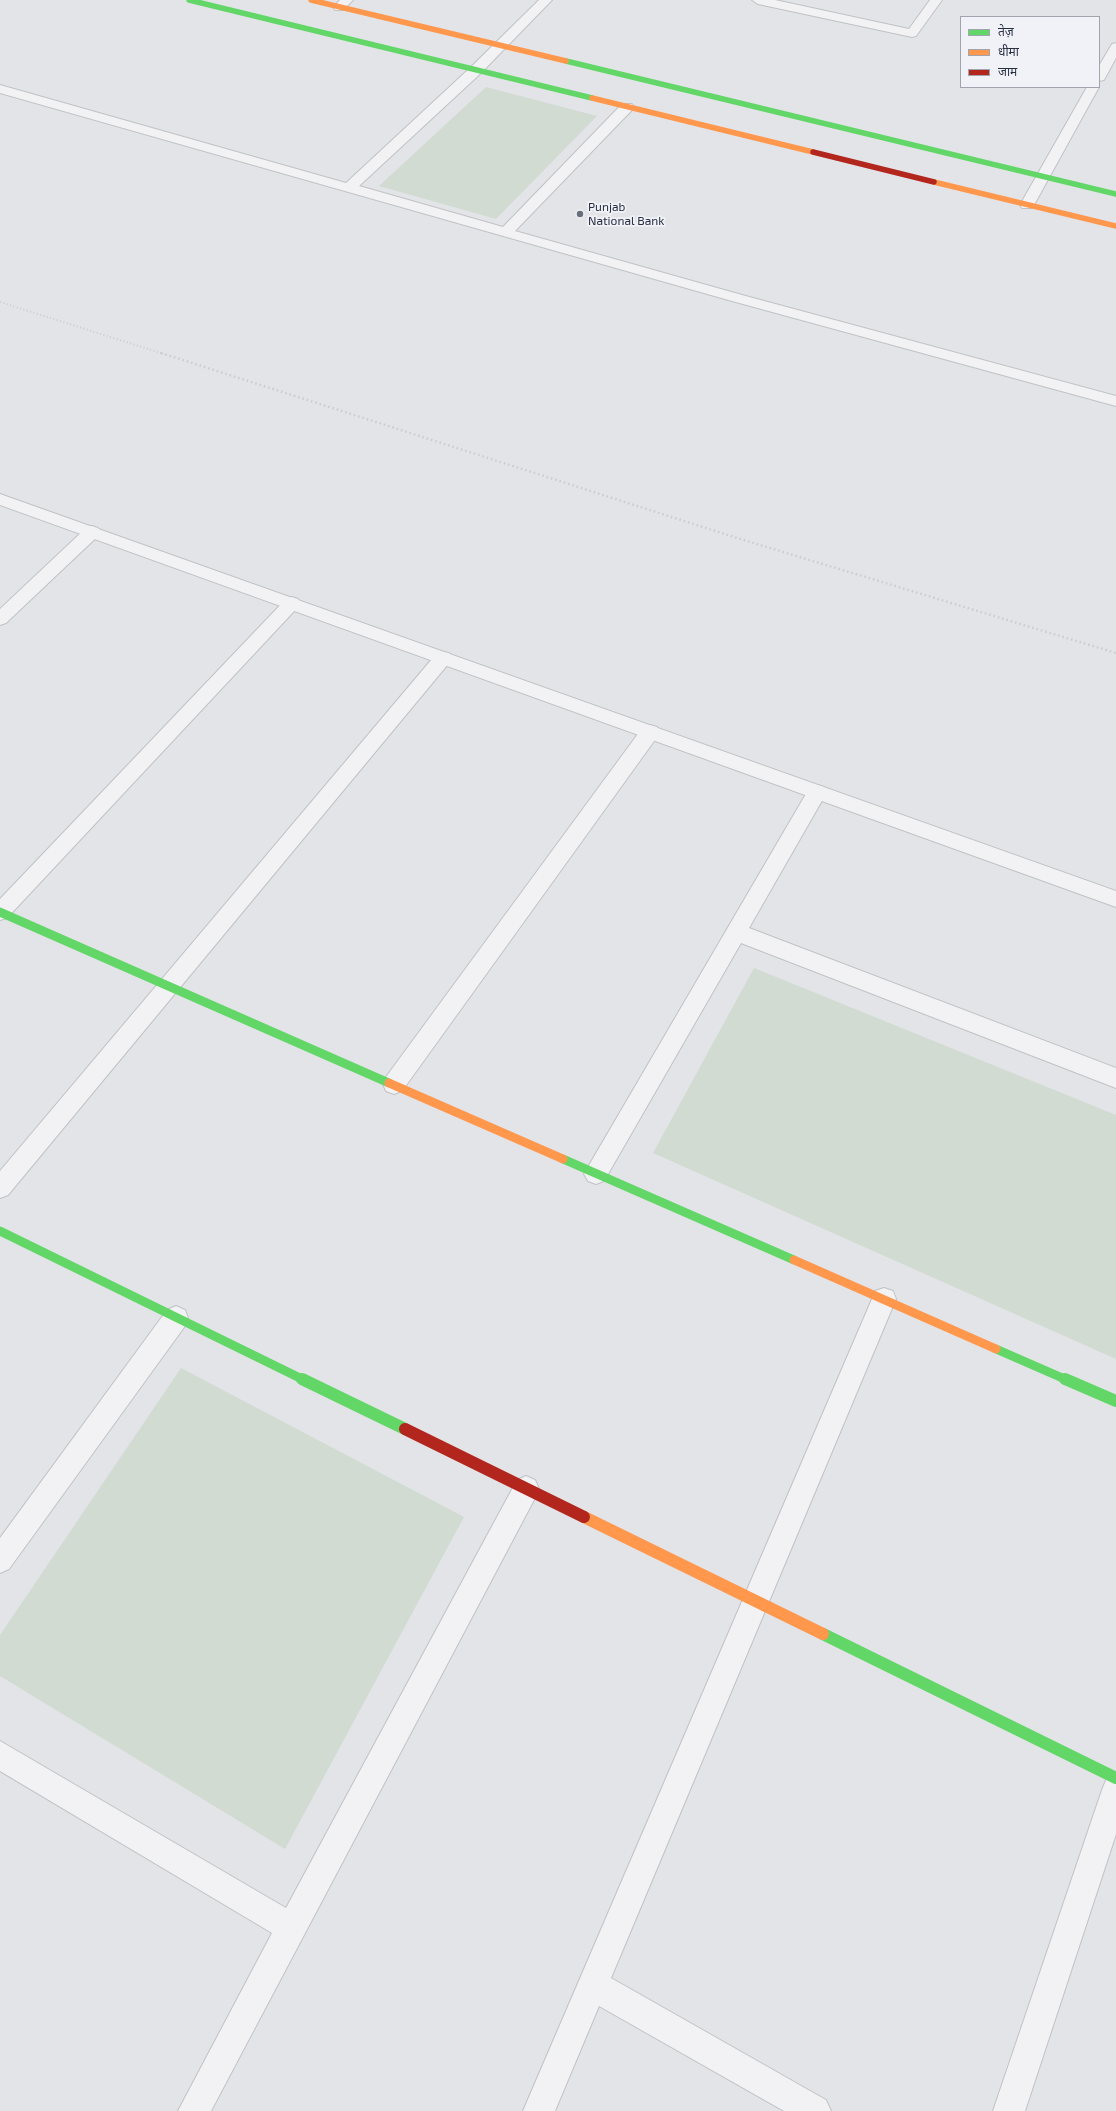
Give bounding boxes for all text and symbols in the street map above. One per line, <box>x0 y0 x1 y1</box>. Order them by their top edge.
legend <box>960 16 1100 88</box>
text: तेज़ <box>998 24 1014 38</box>
text: धीमा <box>998 44 1019 58</box>
text: जाम <box>998 64 1017 78</box>
place label: Punjab National Bank <box>588 200 664 228</box>
marker: Punjab National Bank <box>575 209 585 219</box>

